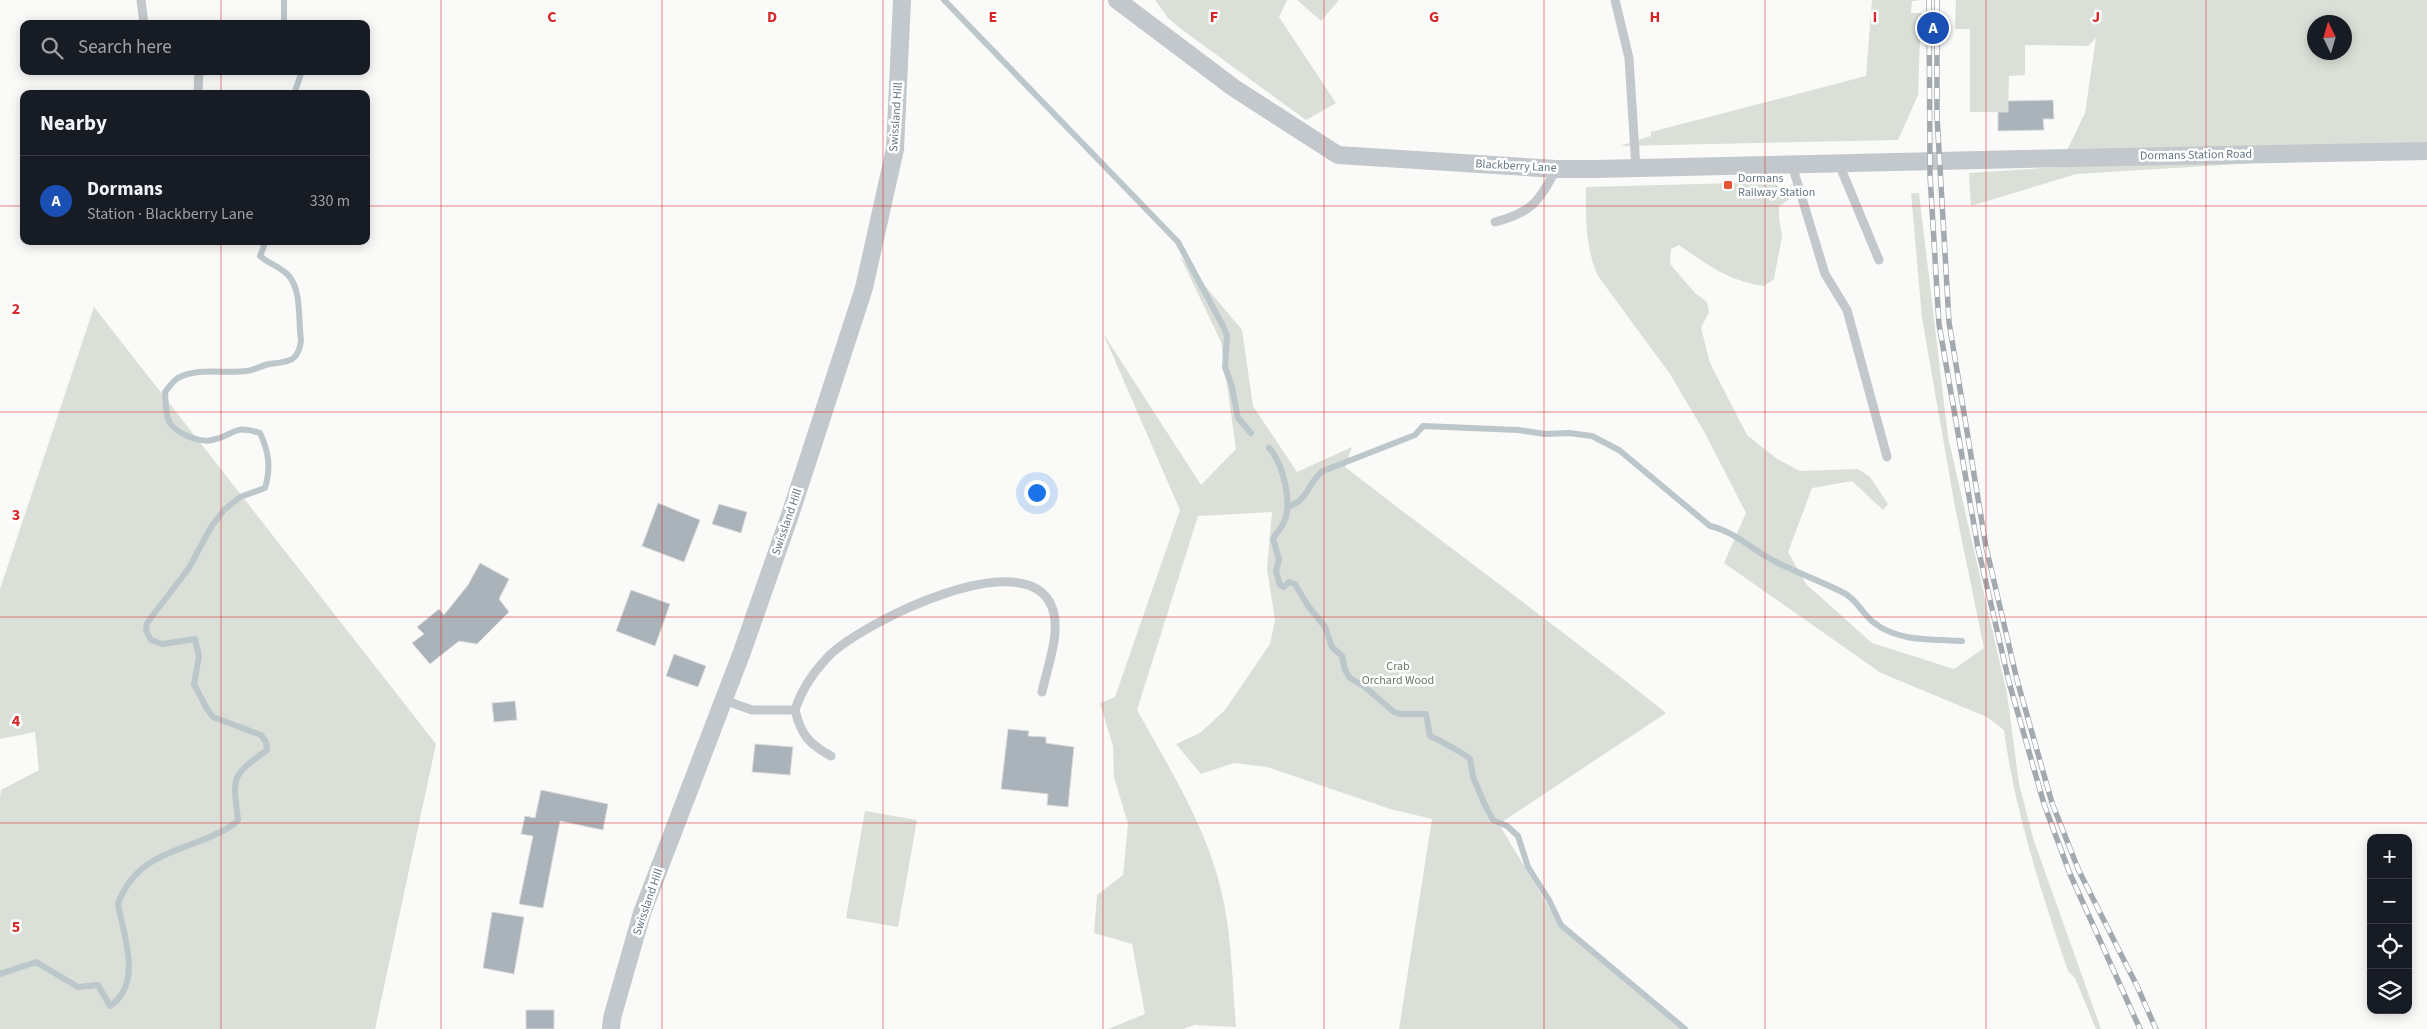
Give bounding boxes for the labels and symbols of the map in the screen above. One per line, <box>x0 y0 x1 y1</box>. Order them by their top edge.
text: C <box>547 6 557 28</box>
text: D <box>767 6 777 28</box>
text: E <box>989 6 997 28</box>
text: F <box>1210 6 1218 28</box>
text: G <box>1429 6 1439 28</box>
text: H <box>1650 6 1660 28</box>
text: I <box>1873 6 1877 28</box>
text: J <box>2092 6 2100 28</box>
pin: A <box>1917 9 1949 47</box>
north arrow <box>2307 15 2352 60</box>
street label: Swissland Hill <box>885 82 907 152</box>
street label: Dormans Station Road <box>2140 146 2252 164</box>
street label: Blackberry Lane <box>1475 155 1557 177</box>
place label: Dormans Railway Station <box>1738 170 1815 201</box>
marker: Dormans Railway Station <box>1722 179 1734 191</box>
text: 2 <box>12 298 20 320</box>
your location <box>1024 480 1050 506</box>
street label: Swissland Hill <box>768 486 806 558</box>
text: 3 <box>12 504 20 526</box>
park label: Crab Orchard Wood <box>1362 658 1434 689</box>
text: 4 <box>12 710 21 732</box>
street label: Swissland Hill <box>629 866 667 938</box>
text: 5 <box>12 916 20 938</box>

